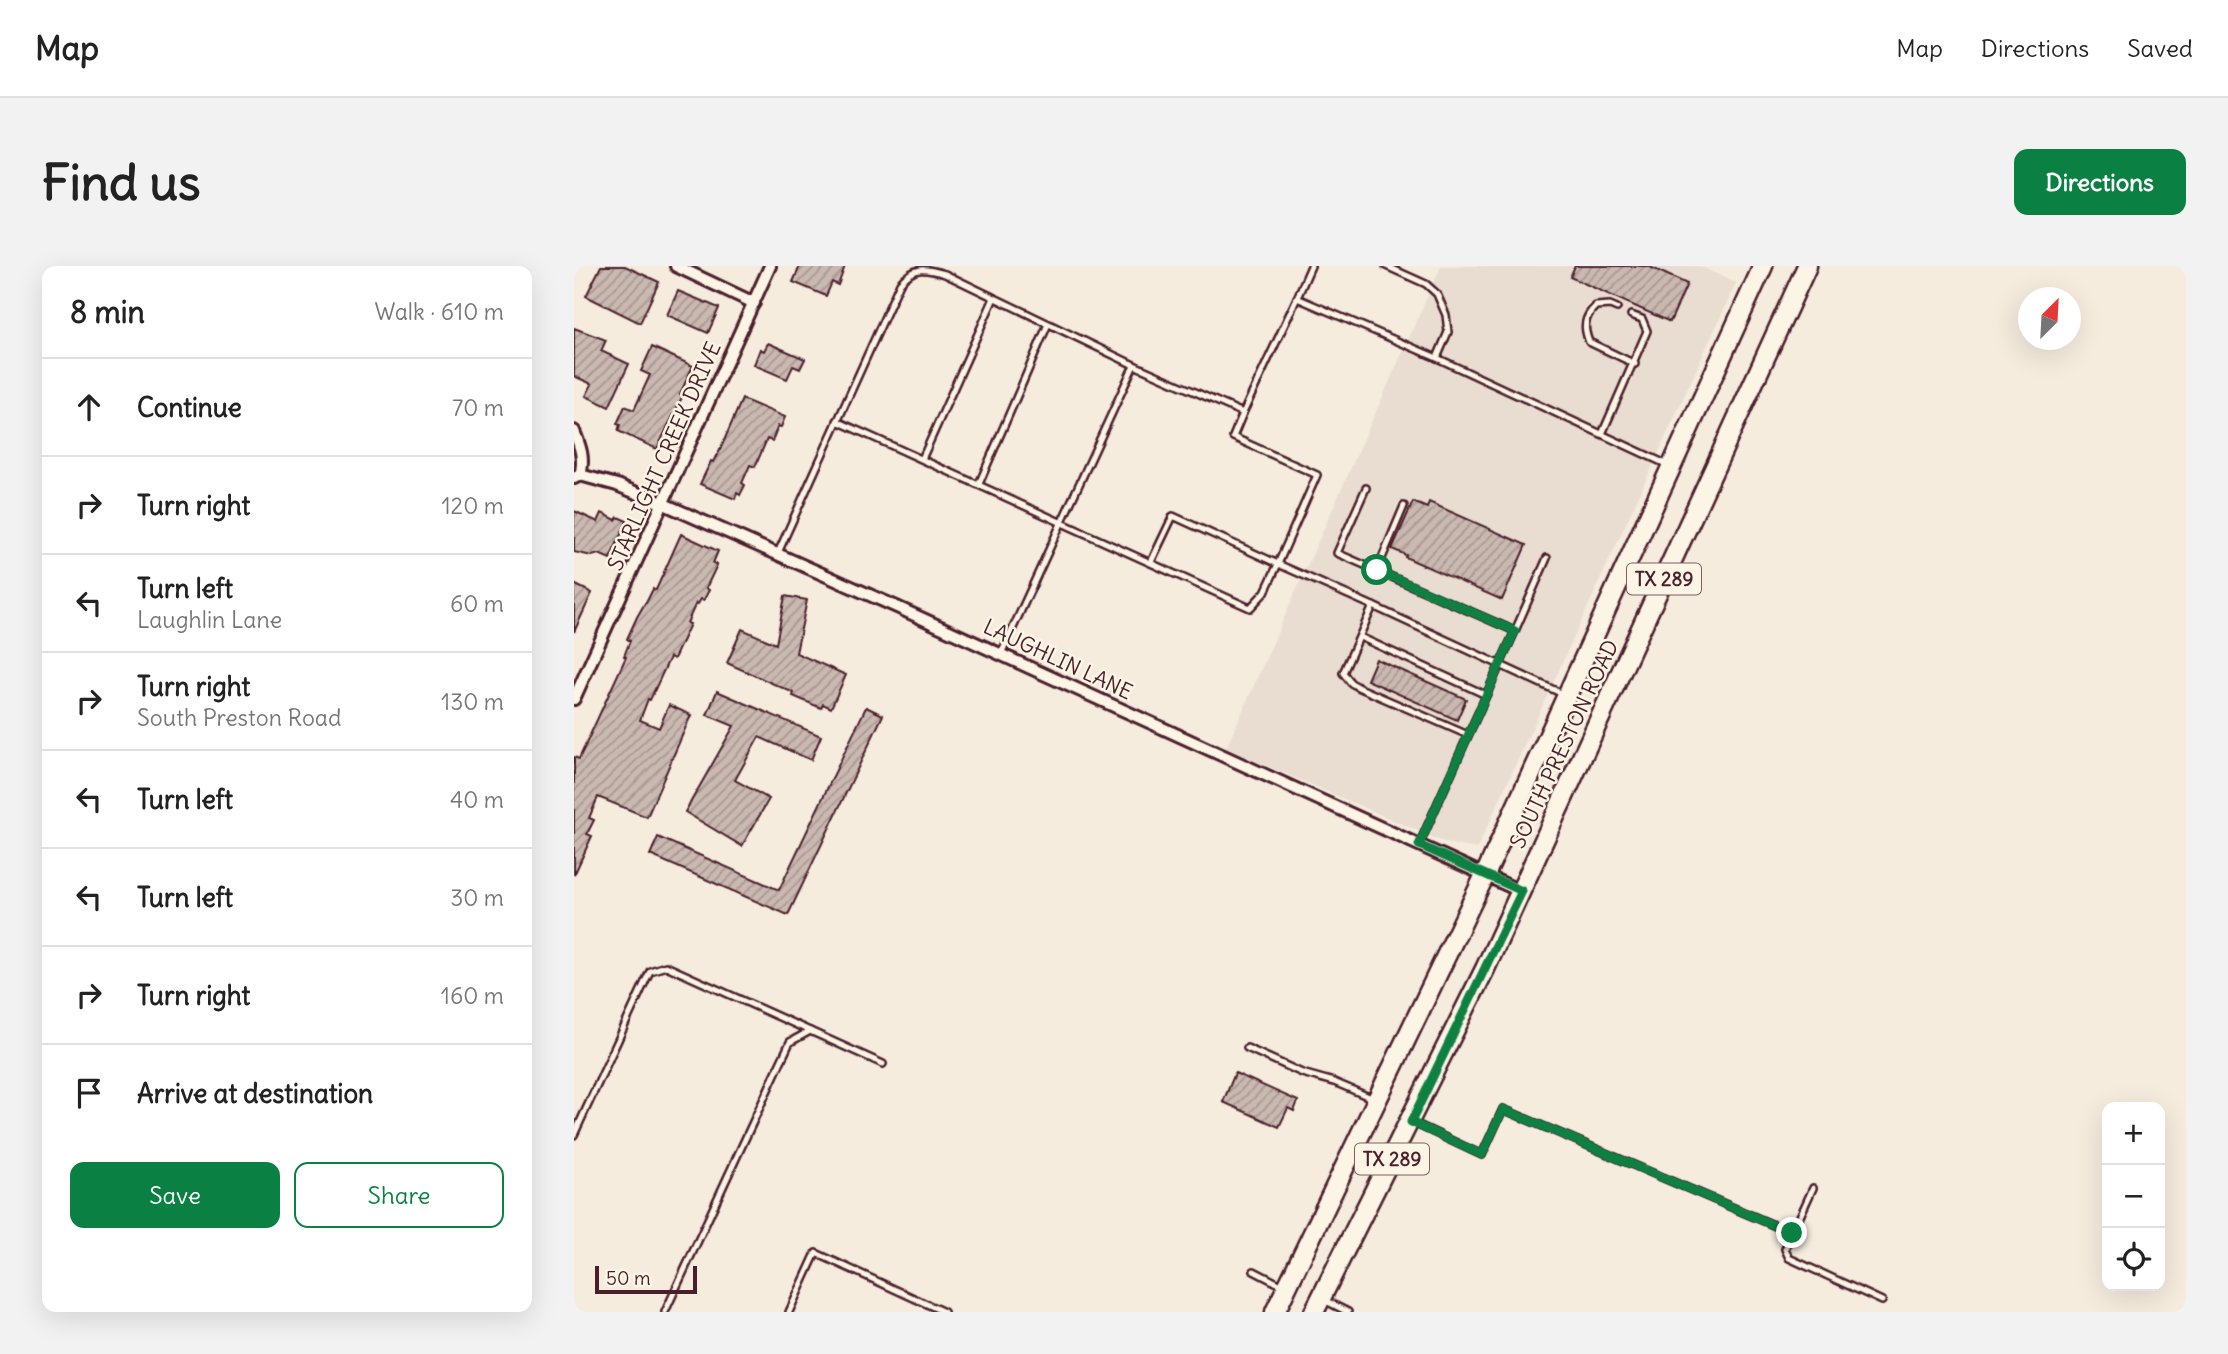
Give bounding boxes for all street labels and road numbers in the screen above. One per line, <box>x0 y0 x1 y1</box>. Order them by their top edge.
street label: STARLIGHT CREEK DRIVE <box>601 337 727 575</box>
road number: TX 289 <box>1627 564 1701 594</box>
street label: LAUGHLIN LANE <box>979 613 1137 705</box>
street label: SOUTH PRESTON ROAD <box>1504 635 1624 853</box>
road number: TX 289 <box>1355 1144 1429 1174</box>

